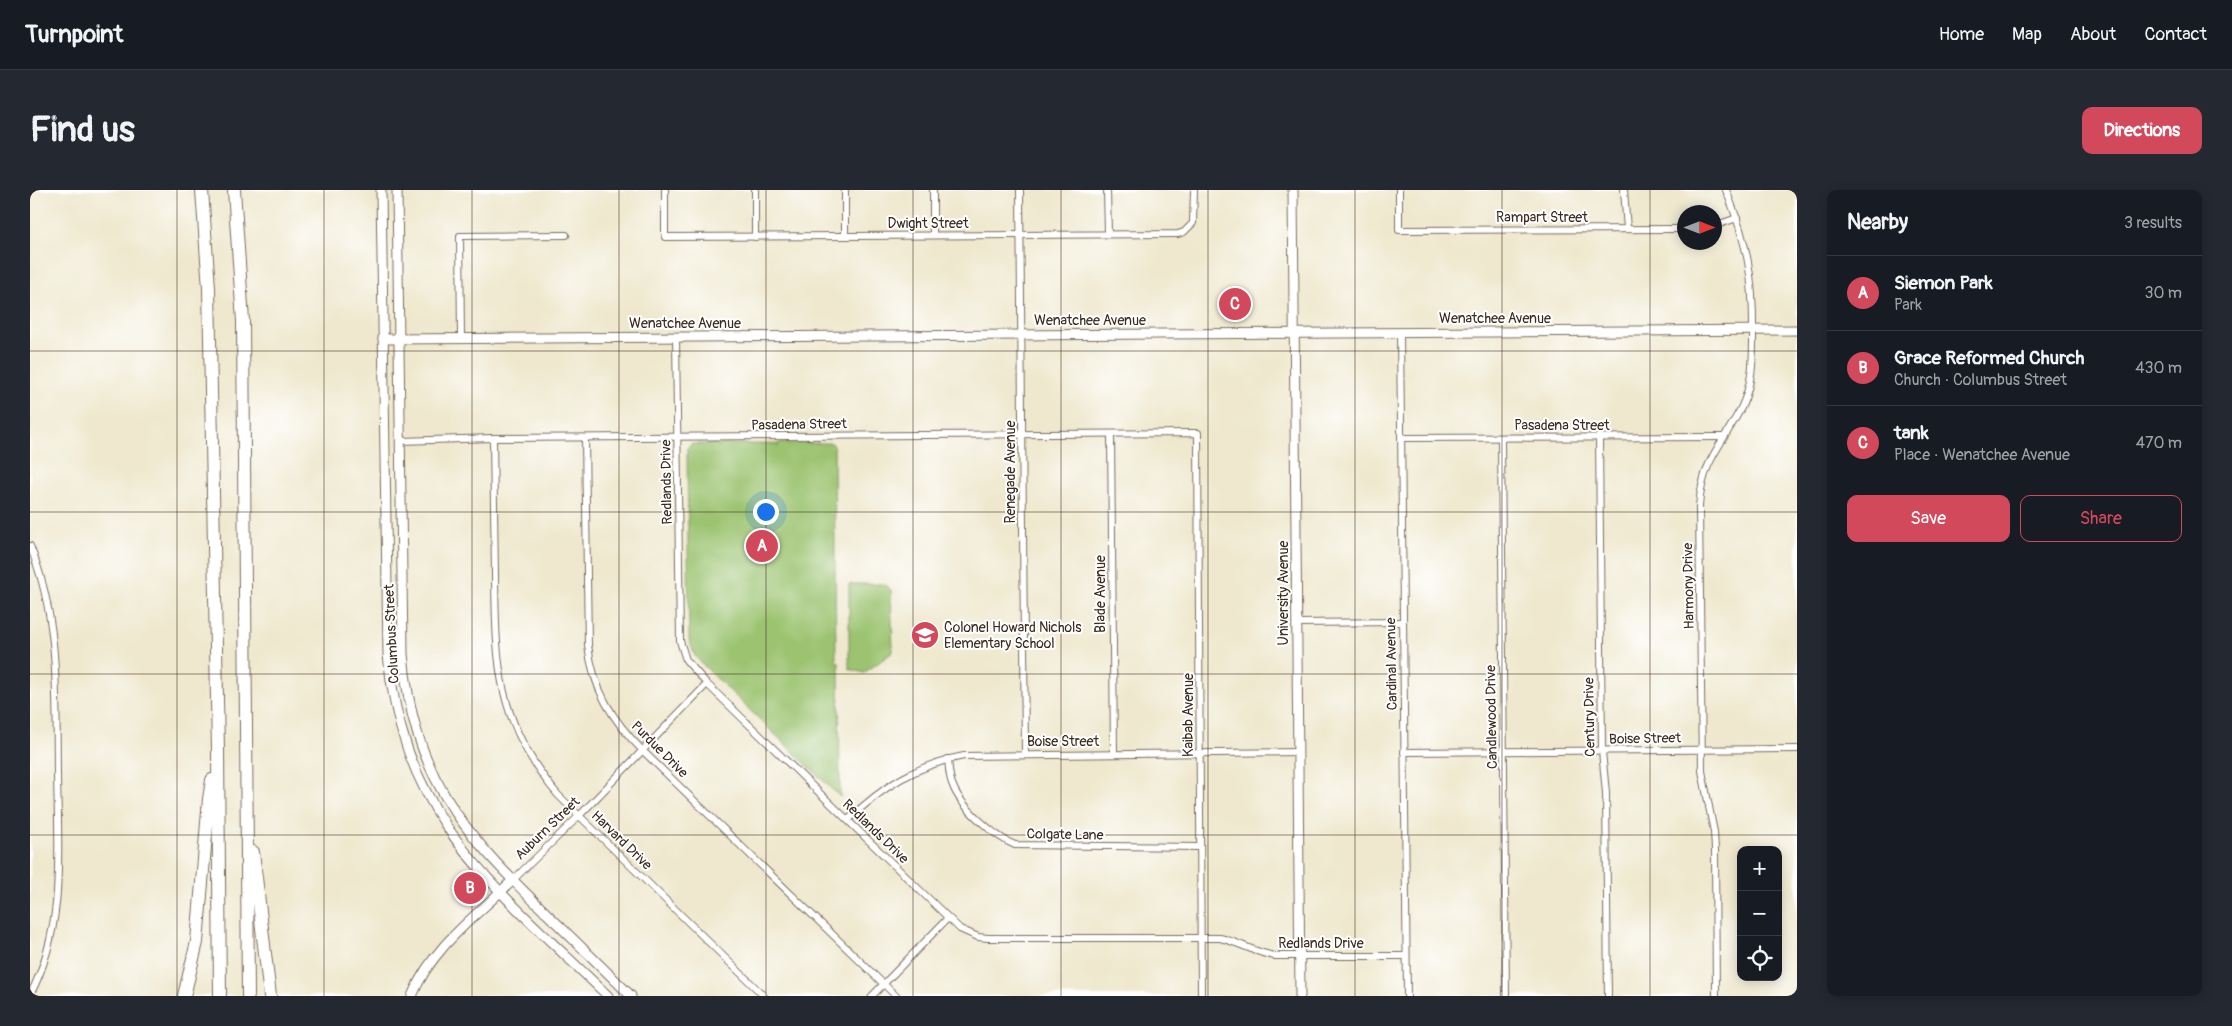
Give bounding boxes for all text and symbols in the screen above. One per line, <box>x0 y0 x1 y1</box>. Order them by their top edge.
text: Turnpoint <box>25 20 123 49</box>
text: Home <box>1939 23 1984 46</box>
text: Map <box>2012 23 2042 46</box>
text: About <box>2070 23 2116 46</box>
text: Contact <box>2144 23 2207 46</box>
button: Directions <box>2082 107 2202 154</box>
text: Find us <box>30 108 135 152</box>
north arrow <box>1677 205 1722 250</box>
street label: Rampart Street <box>1496 209 1588 226</box>
text: Nearby <box>1847 209 1908 236</box>
text: 3 results <box>2124 213 2182 233</box>
street label: Dwight Street <box>887 215 969 232</box>
text: Siemon Park <box>1894 271 1993 295</box>
text: A <box>1858 283 1868 303</box>
text: 30 m <box>2144 283 2182 303</box>
pin: C <box>1219 285 1251 323</box>
text: Park <box>1894 295 1922 315</box>
street label: Wenatchee Avenue <box>1439 310 1551 327</box>
street label: Wenatchee Avenue <box>1034 312 1146 329</box>
street label: Wenatchee Avenue <box>629 315 741 332</box>
text: Grace Reformed Church <box>1894 346 2085 370</box>
text: B <box>1858 358 1868 378</box>
text: 430 m <box>2135 358 2182 378</box>
text: Church · Columbus Street <box>1894 370 2067 390</box>
street label: Pasadena Street <box>751 415 847 434</box>
street label: Pasadena Street <box>1514 417 1610 434</box>
street label: Renegade Avenue <box>1002 420 1019 524</box>
text: tank <box>1894 421 1929 445</box>
text: C <box>1858 433 1868 453</box>
text: 470 m <box>2136 433 2182 453</box>
street label: Redlands Drive <box>657 439 676 525</box>
text: Place · Wenatchee Avenue <box>1894 445 2070 465</box>
button: Save <box>1847 495 2010 542</box>
button: Share <box>2020 495 2182 542</box>
your location <box>753 499 779 525</box>
pin: A <box>746 527 778 565</box>
street label: University Avenue <box>1275 541 1292 645</box>
street label: Harmony Drive <box>1679 542 1698 630</box>
street label: Blade Avenue <box>1092 555 1109 633</box>
street label: Columbus Street <box>380 583 403 684</box>
street label: Cardinal Avenue <box>1382 617 1401 711</box>
place label: Colonel Howard Nichols Elementary School <box>944 619 1082 652</box>
school or university icon: Colonel Howard Nichols Elementary School <box>910 620 940 650</box>
street label: Candlewood Drive <box>1482 665 1501 769</box>
street label: Kaibab Avenue <box>1180 673 1197 757</box>
street label: Century Drive <box>1580 677 1599 757</box>
street label: Purdue Drive <box>628 717 692 781</box>
street label: Boise Street <box>1609 729 1682 748</box>
street label: Boise Street <box>1027 733 1099 750</box>
street label: Auburn Street <box>511 793 584 863</box>
street label: Redlands Drive <box>839 796 912 867</box>
street label: Harvard Drive <box>588 807 656 874</box>
street label: Colgate Lane <box>1026 825 1104 844</box>
map controls <box>1737 846 1782 981</box>
button: + <box>1737 846 1782 891</box>
pin: B <box>454 869 486 907</box>
button: − <box>1737 891 1782 936</box>
street label: Redlands Drive <box>1278 935 1364 952</box>
button: locate <box>1737 936 1782 981</box>

